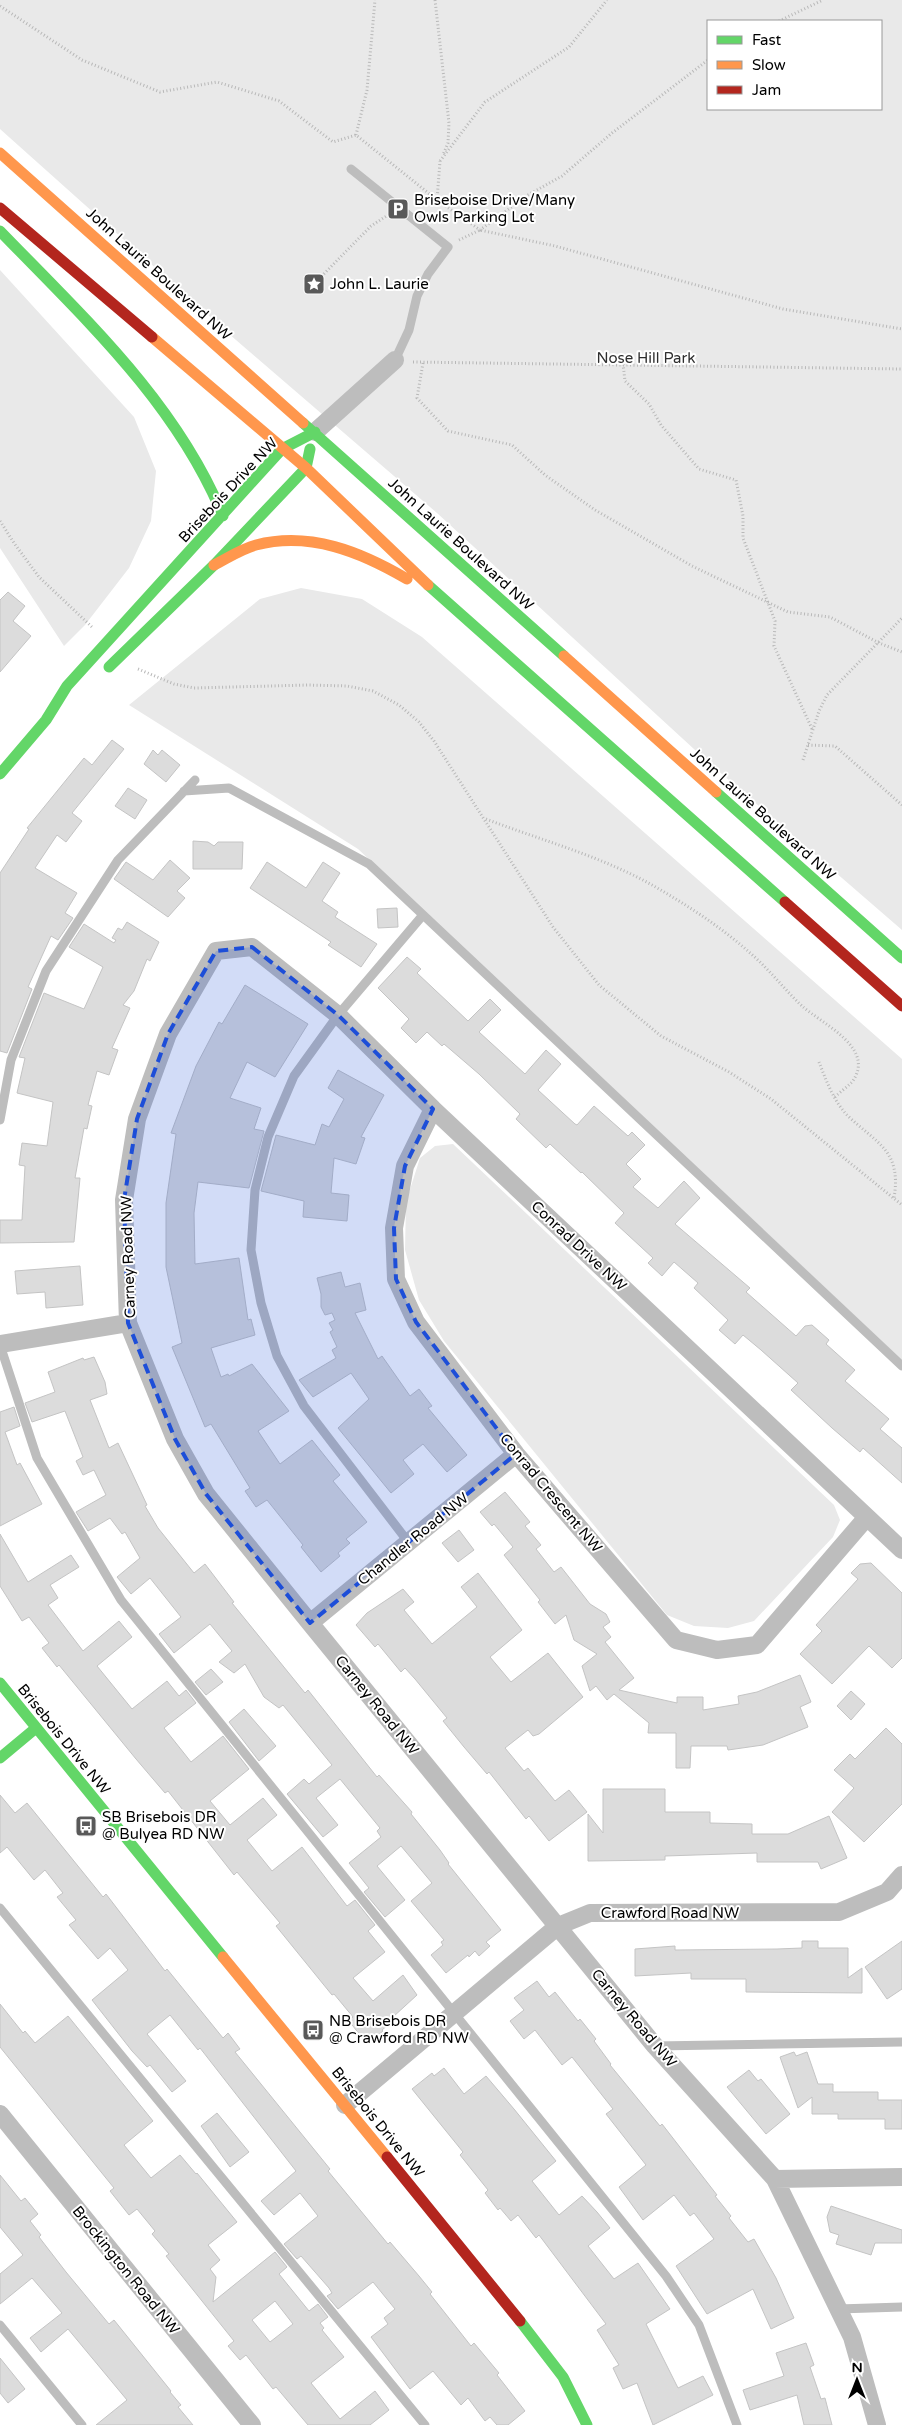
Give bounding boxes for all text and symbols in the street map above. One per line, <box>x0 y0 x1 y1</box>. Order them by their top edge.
legend <box>707 20 882 110</box>
text: Fast <box>752 31 782 49</box>
text: Slow <box>752 56 786 74</box>
text: Jam <box>752 81 781 99</box>
place label: Briseboise Drive/Many Owls Parking Lot <box>414 191 575 226</box>
parking icon: Briseboise Drive/Many Owls Parking Lot <box>386 197 410 221</box>
street label: John Laurie Boulevard NW <box>83 204 235 344</box>
place icon: John L. Laurie <box>302 272 326 296</box>
place label: John L. Laurie <box>330 275 429 293</box>
park label: Nose Hill Park <box>597 349 695 367</box>
street label: Brisebois Drive NW <box>175 434 281 546</box>
street label: John Laurie Boulevard NW <box>385 474 537 614</box>
street label: John Laurie Boulevard NW <box>687 744 839 884</box>
street label: Carney Road NW <box>117 1195 139 1319</box>
street label: Conrad Drive NW <box>528 1197 630 1295</box>
street label: Conrad Crescent NW <box>496 1430 606 1556</box>
street label: Chandler Road NW <box>354 1489 472 1589</box>
street label: Carney Road NW <box>331 1652 423 1758</box>
street label: Brisebois Drive NW <box>14 1680 114 1798</box>
place label: SB Brisebois DR @ Bulyea RD NW <box>102 1808 224 1843</box>
bus stop icon: SB Brisebois DR @ Bulyea RD NW <box>74 1814 98 1838</box>
street label: Crawford Road NW <box>601 1904 739 1922</box>
street label: Carney Road NW <box>588 1965 680 2071</box>
place label: NB Brisebois DR @ Crawford RD NW <box>329 2012 469 2047</box>
bus stop icon: NB Brisebois DR @ Crawford RD NW <box>301 2018 325 2042</box>
street label: Brisebois Drive NW <box>328 2063 428 2181</box>
street label: Brockington Road NW <box>69 2202 183 2338</box>
north arrow <box>832 2355 882 2405</box>
text: N <box>851 2359 863 2376</box>

